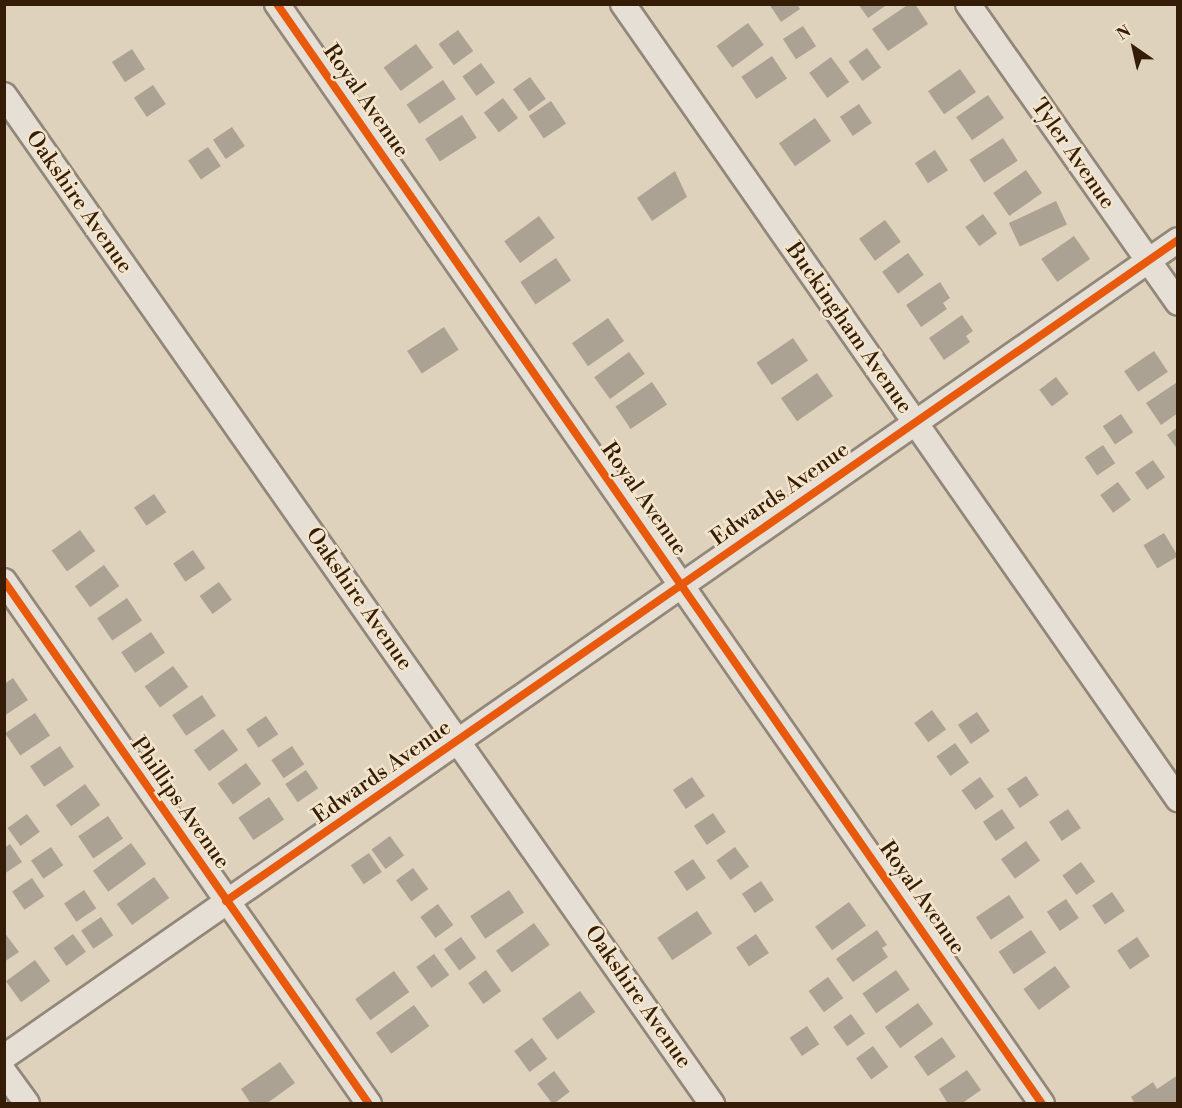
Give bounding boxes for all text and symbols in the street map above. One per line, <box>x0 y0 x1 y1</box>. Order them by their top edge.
north arrow <box>1104 18 1164 78</box>
text: N <box>1113 21 1135 45</box>
street label: Royal Avenue <box>317 39 415 163</box>
street label: Tyler Avenue <box>1025 94 1121 214</box>
street label: Oakshire Avenue <box>20 126 138 278</box>
street label: Buckingham Avenue <box>780 237 918 419</box>
street label: Edwards Avenue <box>706 436 854 552</box>
street label: Royal Avenue <box>595 437 693 561</box>
street label: Oakshire Avenue <box>300 523 418 675</box>
street label: Edwards Avenue <box>308 714 456 830</box>
street label: Phillips Avenue <box>125 732 235 874</box>
street label: Royal Avenue <box>873 836 971 960</box>
street label: Oakshire Avenue <box>579 921 697 1073</box>

